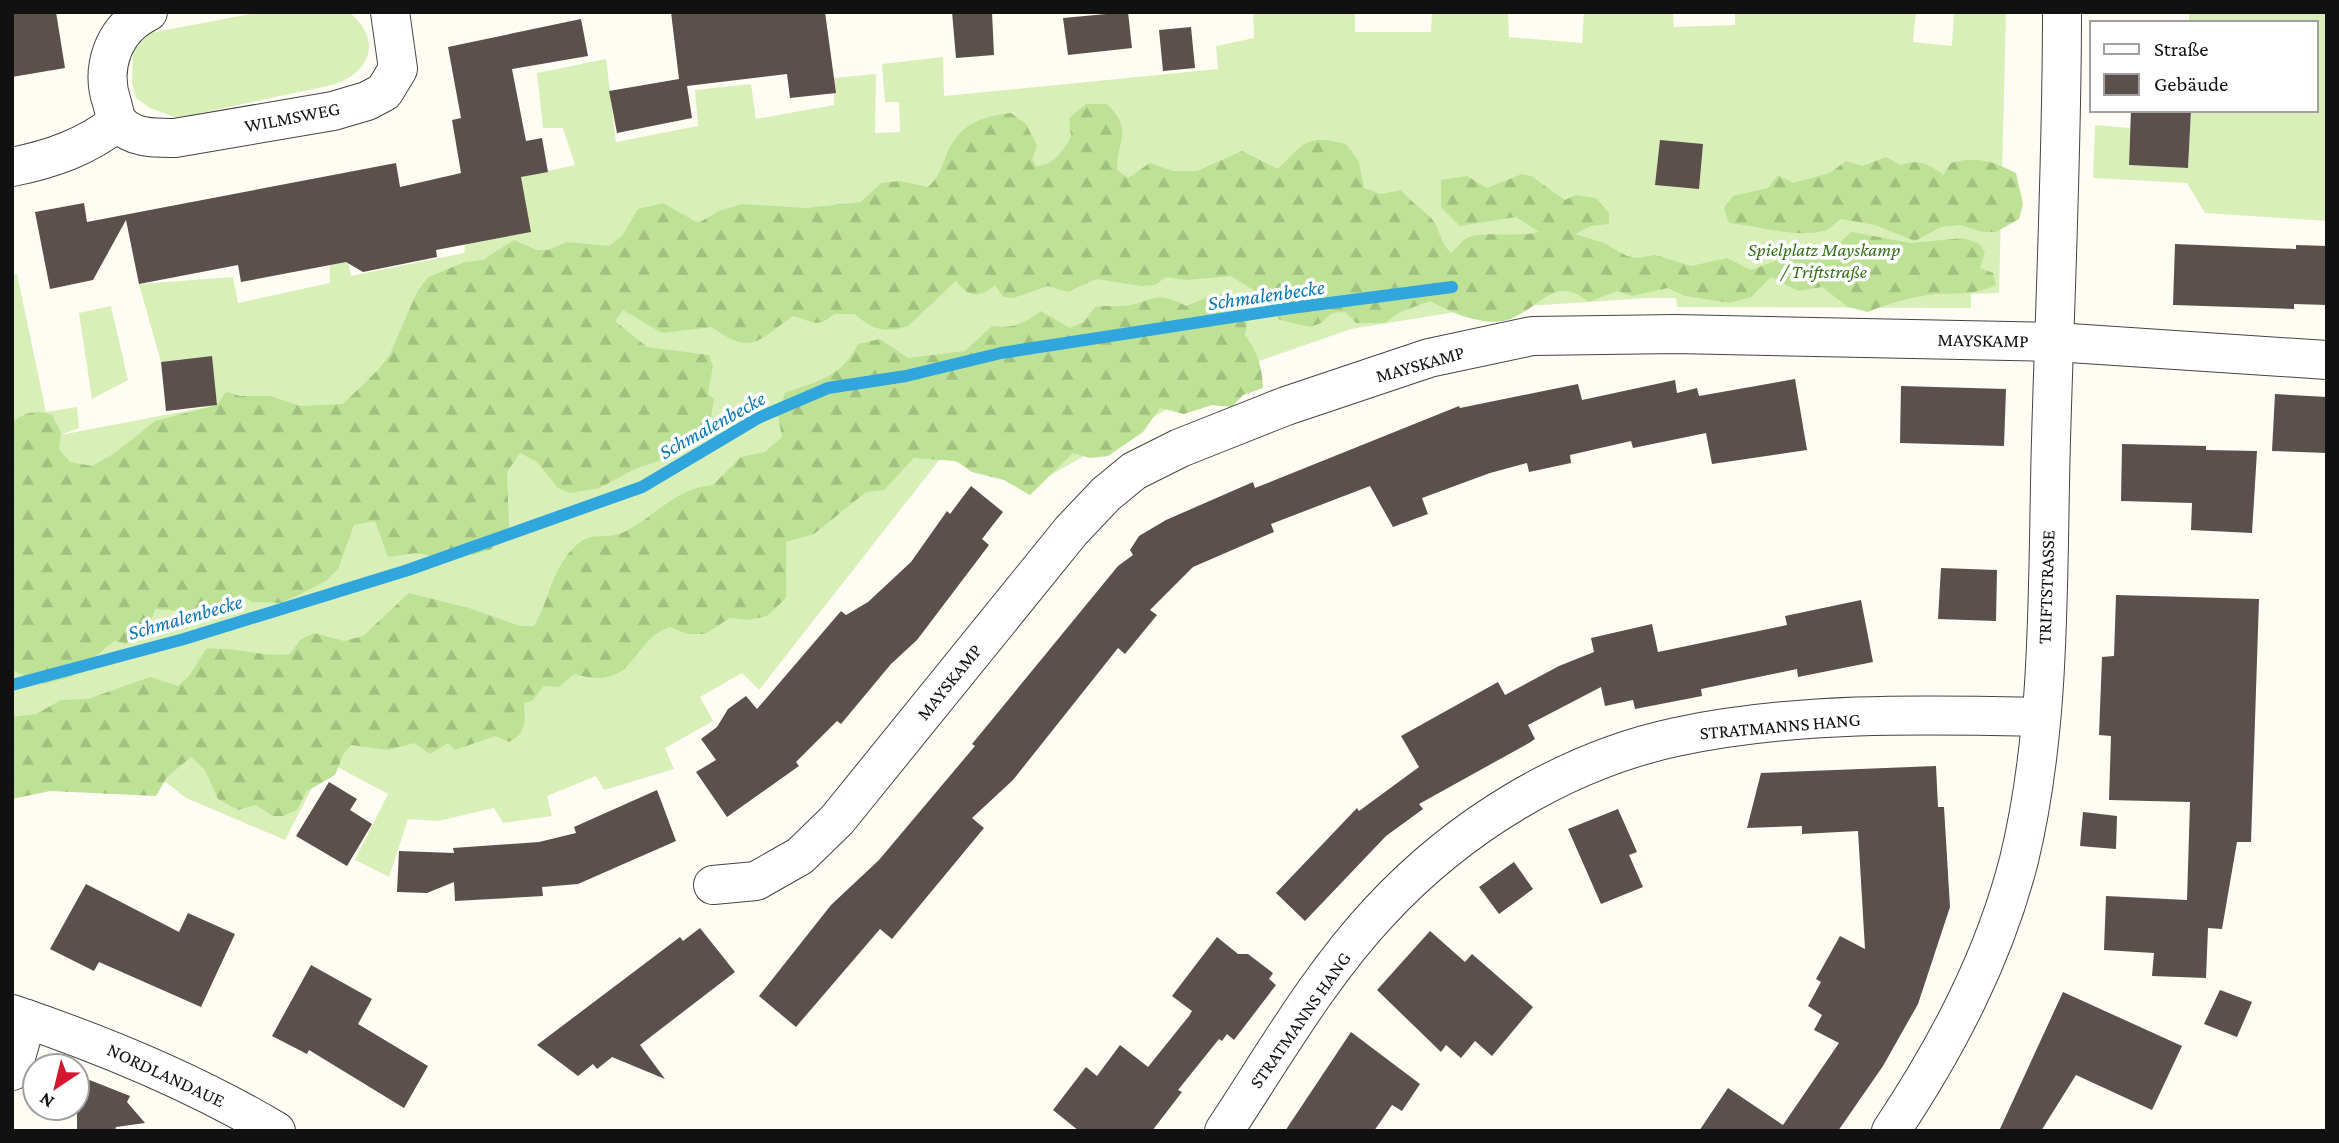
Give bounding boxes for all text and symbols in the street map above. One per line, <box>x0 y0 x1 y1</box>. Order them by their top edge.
legend <box>2090 21 2318 112</box>
text: Straße <box>2154 37 2208 61</box>
text: Gebäude <box>2154 72 2228 96</box>
street label: WILMSWEG <box>242 97 342 137</box>
park label: Spielplatz Mayskamp / Triftstraße <box>1748 239 1900 282</box>
water label: Schmalenbecke <box>1206 275 1326 315</box>
street label: MAYSKAMP <box>1937 329 2029 351</box>
street label: MAYSKAMP <box>1373 341 1467 387</box>
water label: Schmalenbecke <box>655 386 769 464</box>
street label: TRIFTSTRASSE <box>2034 529 2058 645</box>
water label: Schmalenbecke <box>125 589 245 645</box>
street label: MAYSKAMP <box>912 640 986 724</box>
street label: STRATMANNS HANG <box>1699 709 1861 743</box>
street label: STRATMANNS HANG <box>1245 948 1355 1092</box>
street label: NORDLANDAUE <box>104 1039 228 1111</box>
north arrow <box>21 1052 91 1122</box>
text: N <box>35 1088 58 1113</box>

